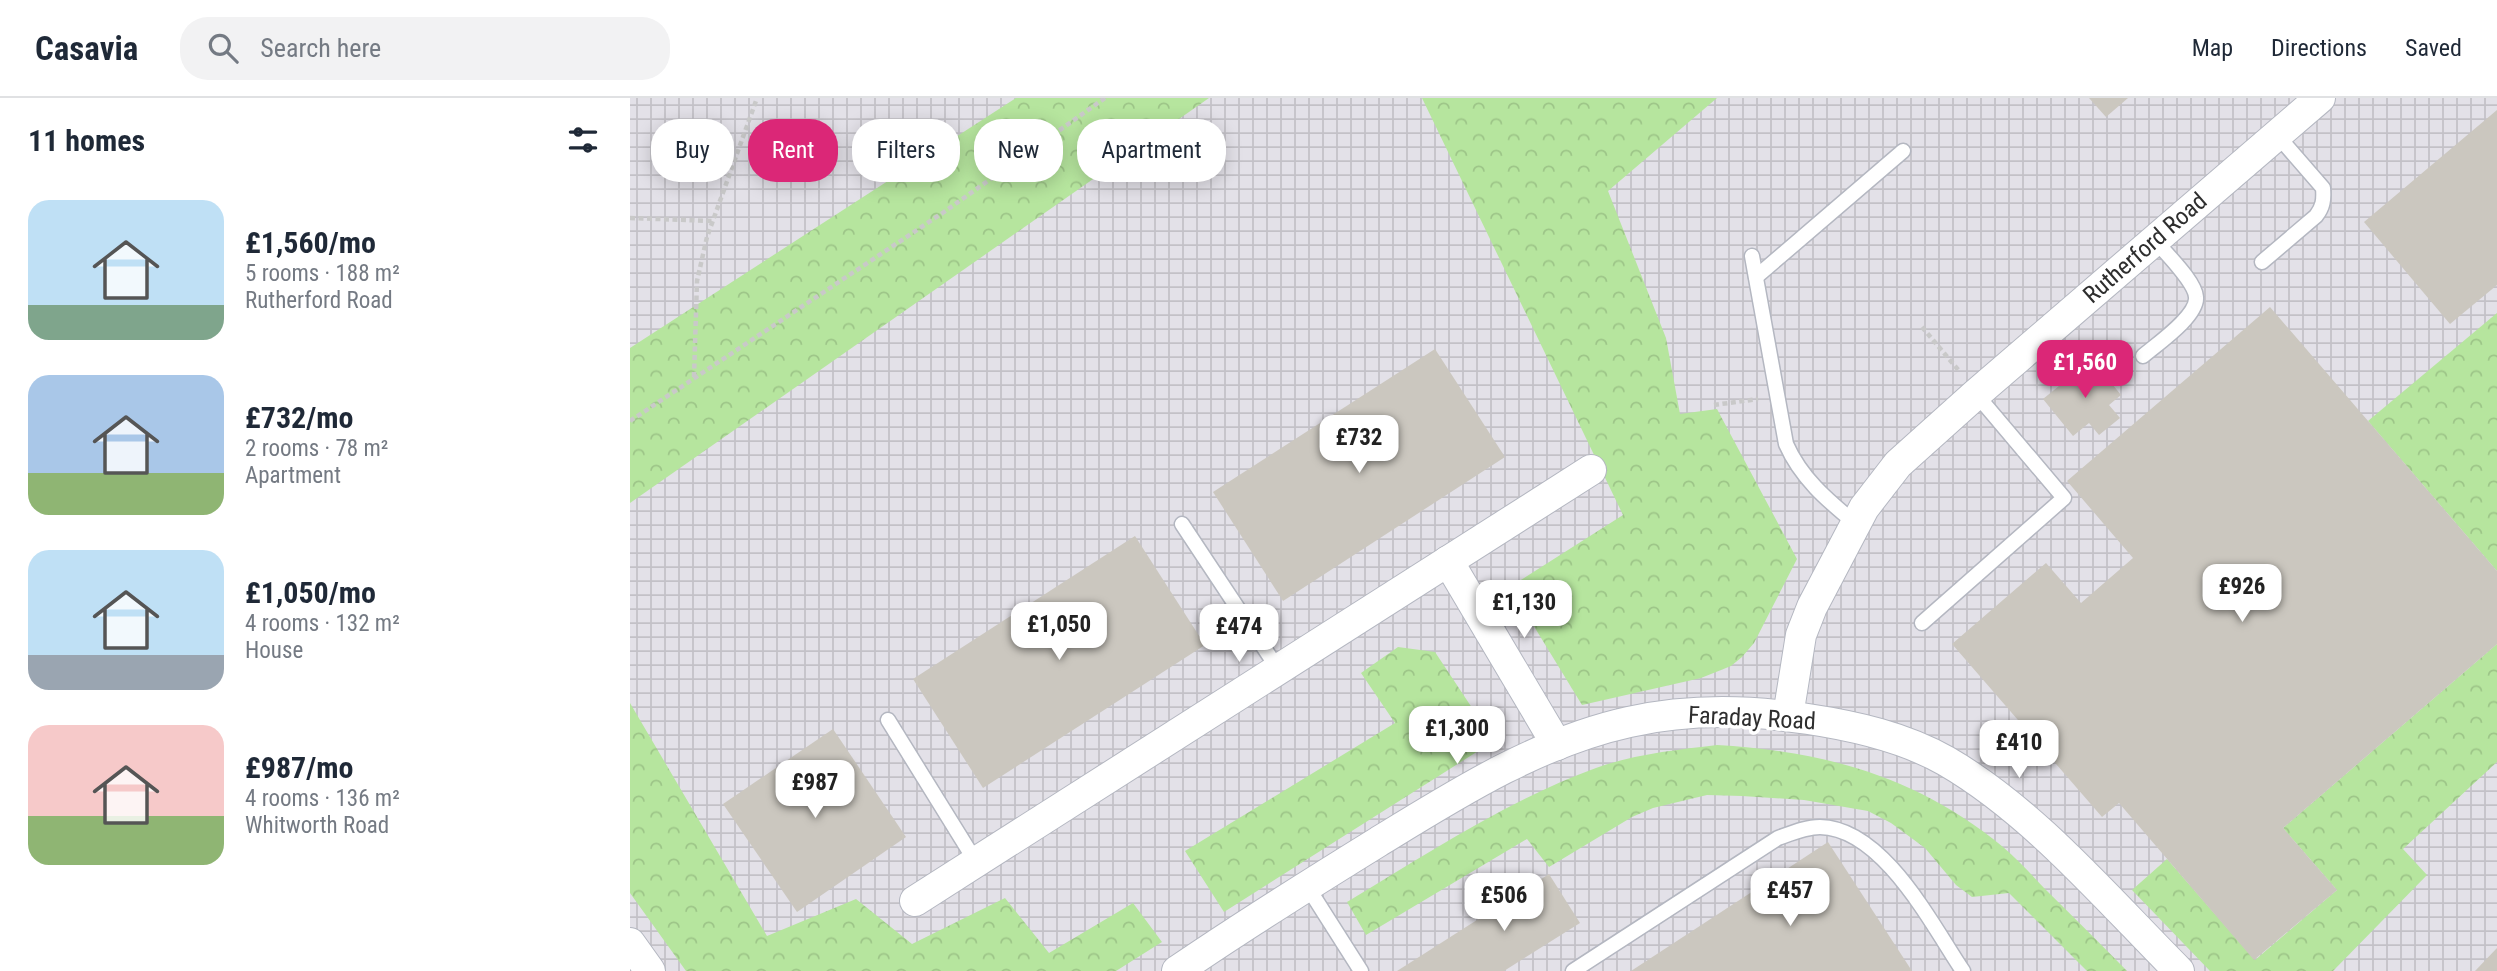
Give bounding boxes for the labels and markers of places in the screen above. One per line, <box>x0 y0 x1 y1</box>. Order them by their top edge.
pin: £1,560 <box>2028 341 2142 400</box>
pin: £732 <box>1318 416 1400 475</box>
pin: £926 <box>2201 564 2283 624</box>
pin: £1,130 <box>1467 580 1581 640</box>
pin: £1,050 <box>1002 602 1116 662</box>
pin: £474 <box>1198 604 1280 664</box>
pin: £1,300 <box>1400 706 1514 766</box>
pin: £410 <box>1978 720 2060 780</box>
pin: £987 <box>774 760 856 820</box>
pin: £457 <box>1749 868 1831 928</box>
pin: £506 <box>1463 874 1545 933</box>

